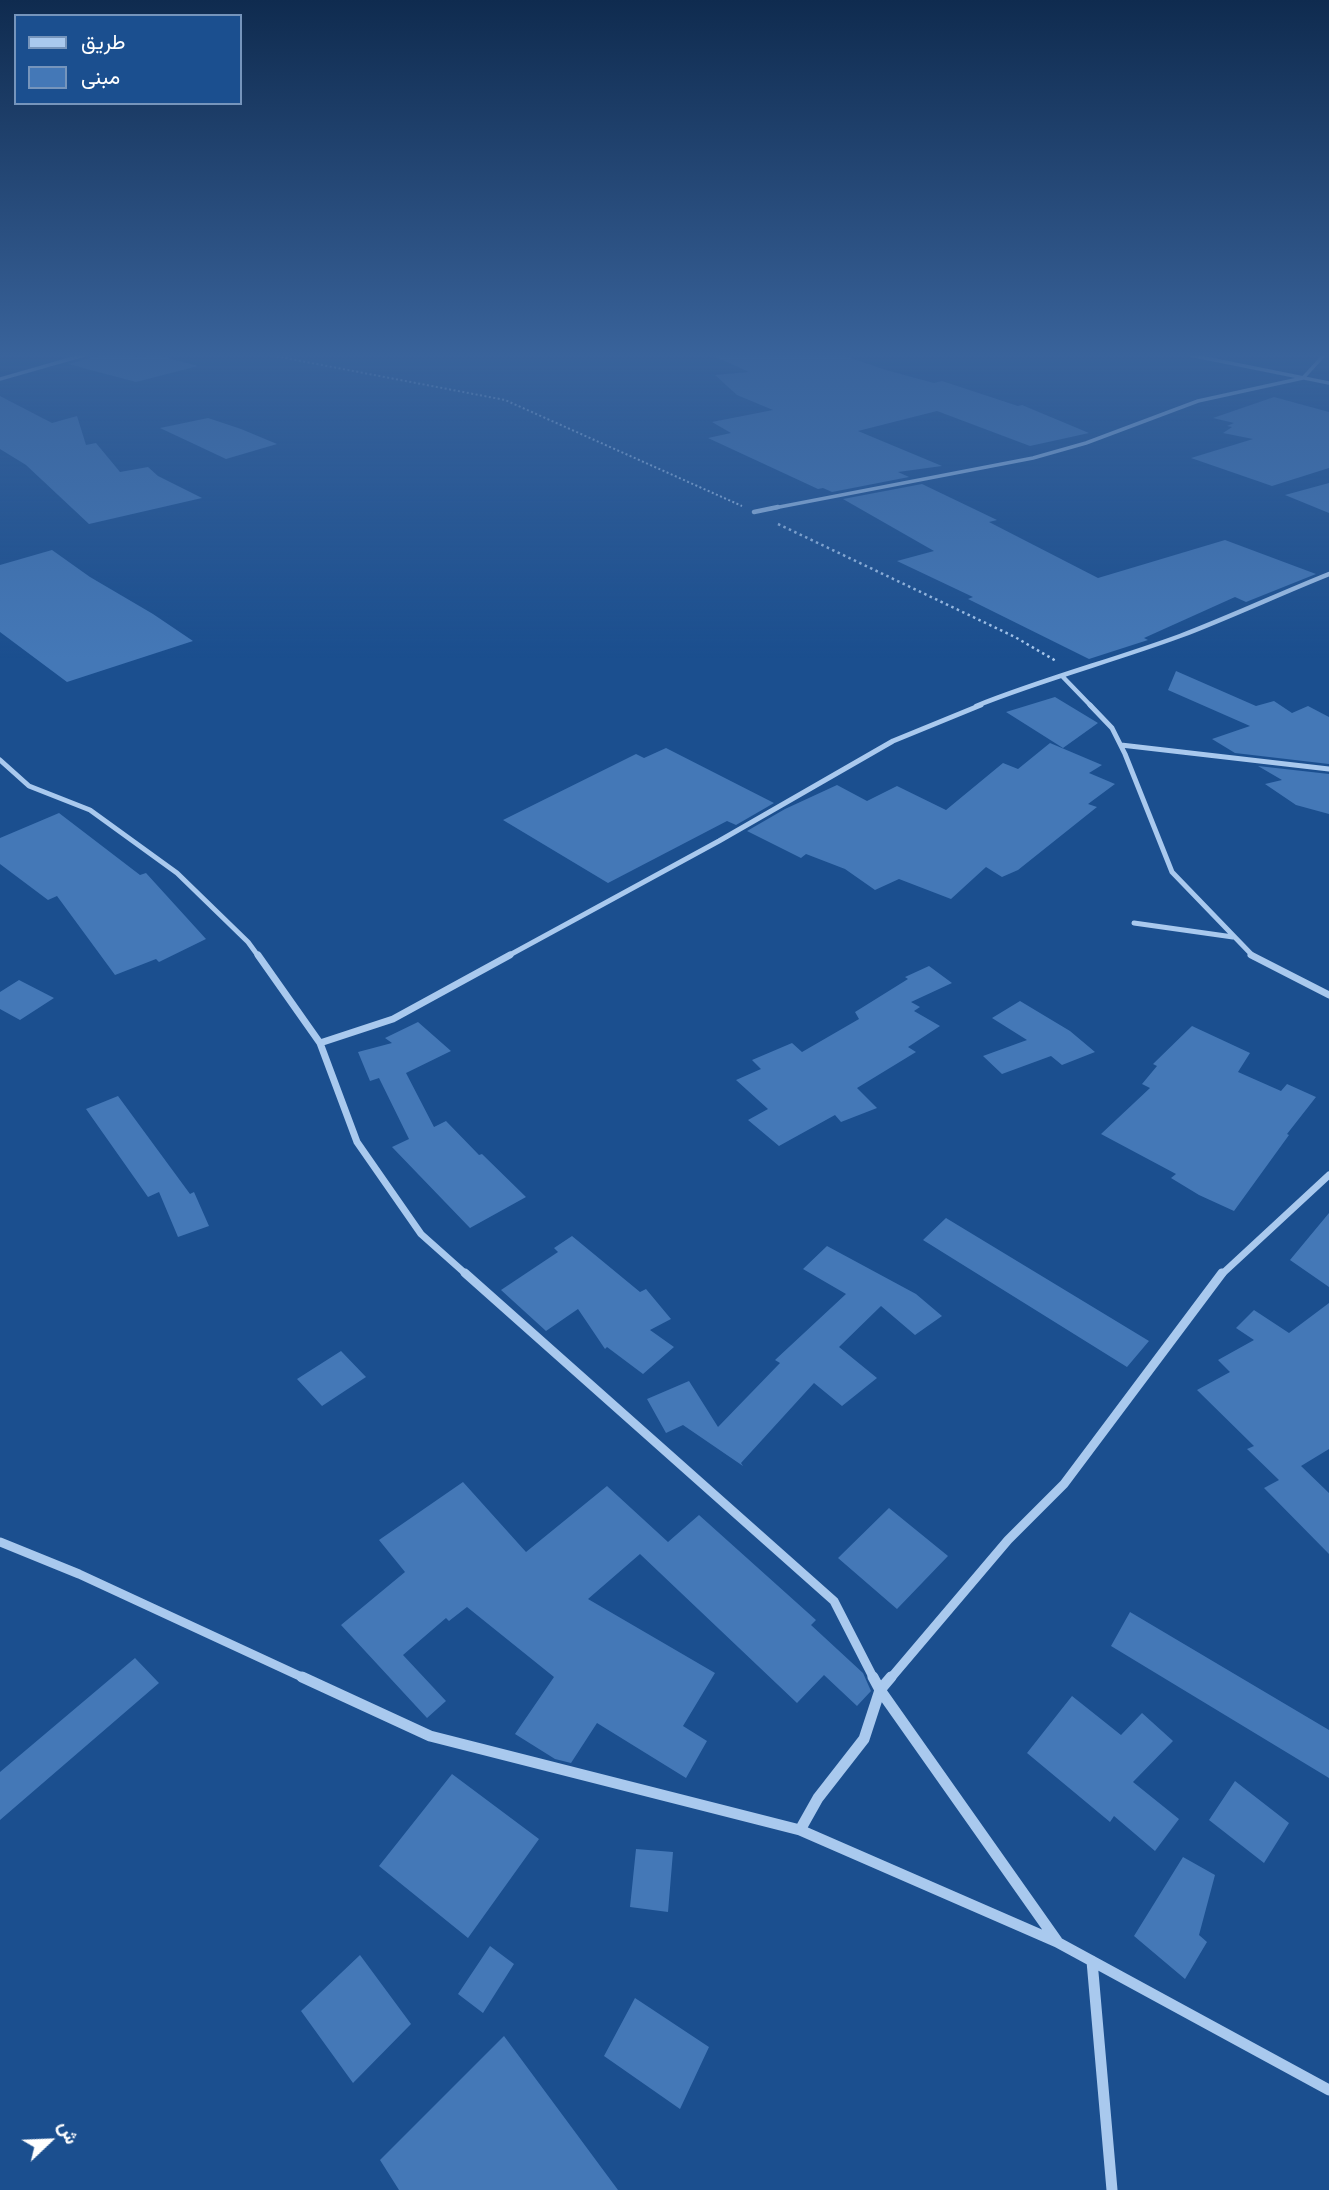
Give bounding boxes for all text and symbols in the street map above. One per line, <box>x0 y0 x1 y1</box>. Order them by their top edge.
legend <box>14 14 242 105</box>
text: طريق <box>81 27 126 56</box>
text: مبنى <box>81 62 120 91</box>
north arrow <box>14 2106 84 2176</box>
text: ش <box>52 2117 86 2148</box>

